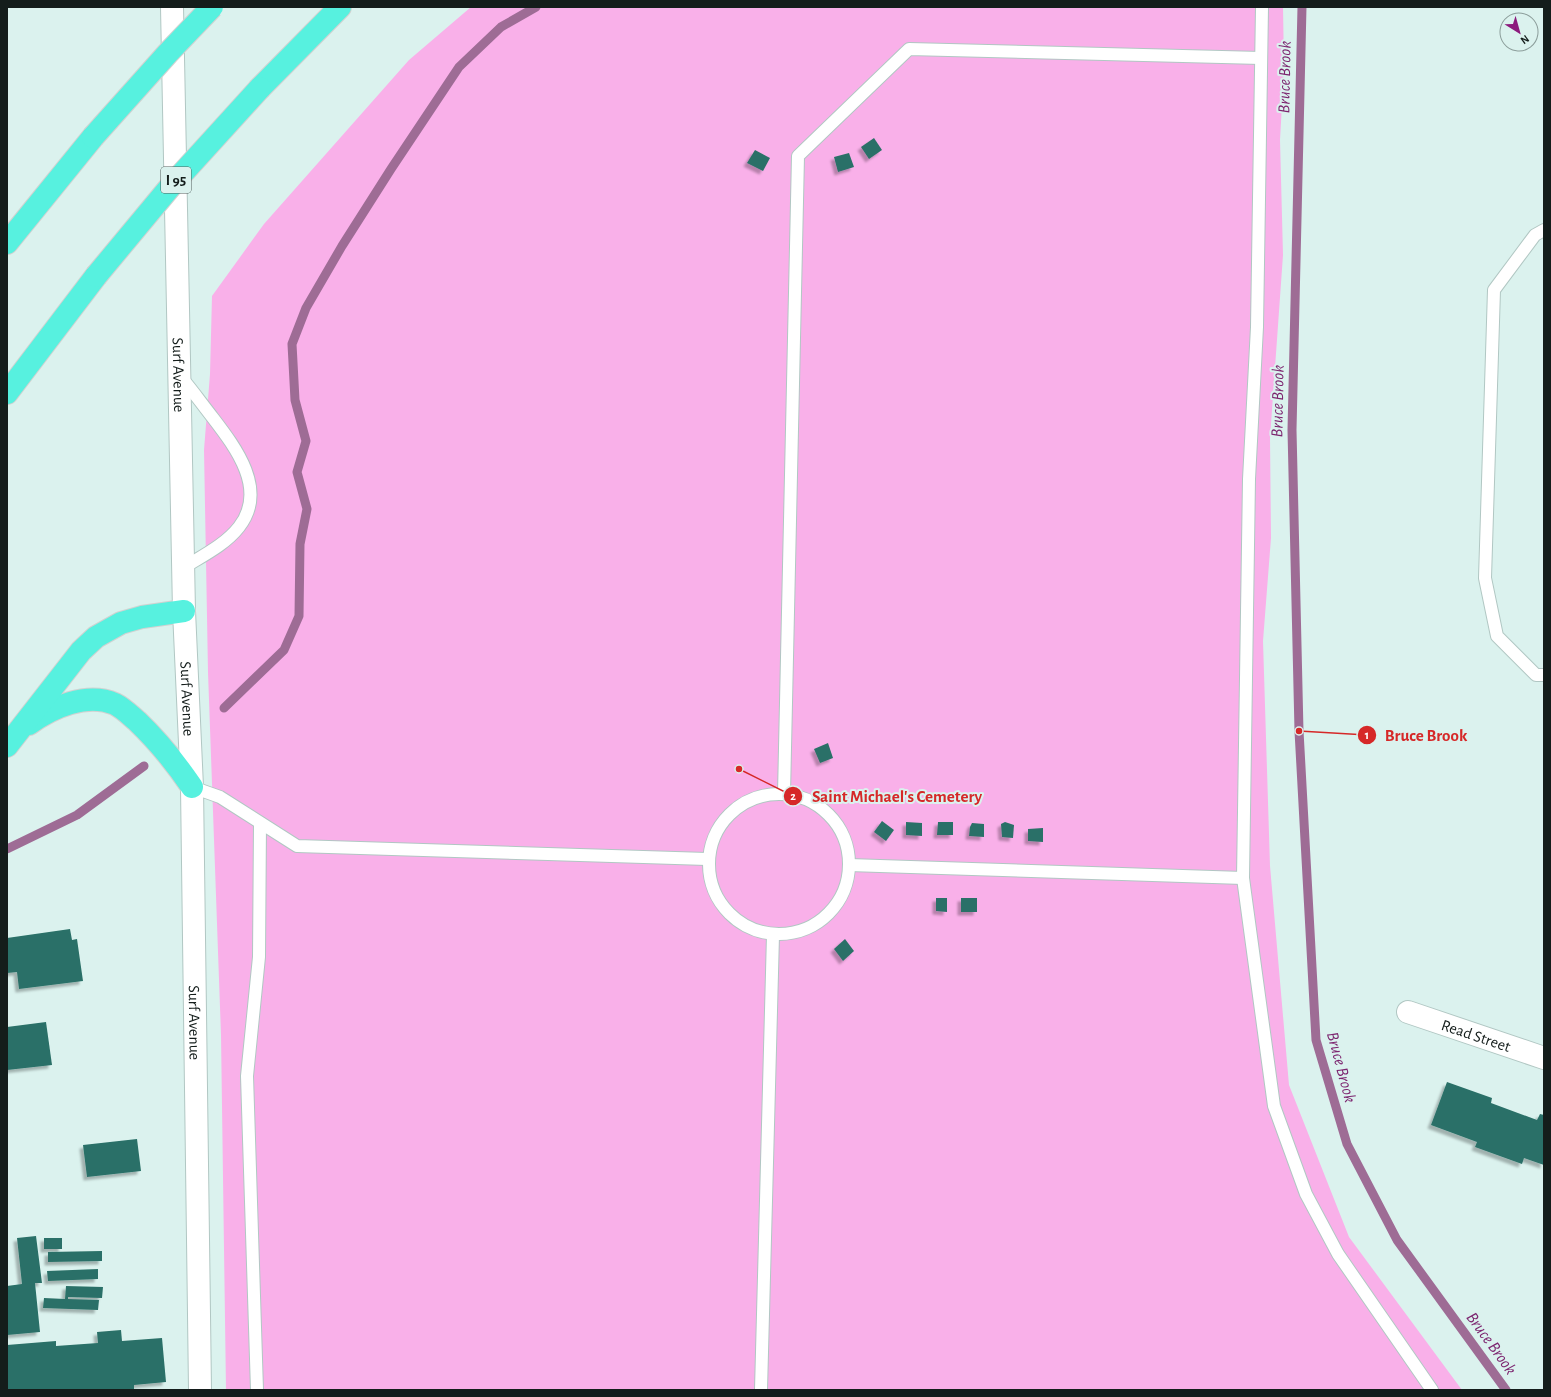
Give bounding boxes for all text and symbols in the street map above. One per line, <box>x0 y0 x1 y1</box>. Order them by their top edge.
north arrow <box>1499 12 1539 52</box>
text: N <box>1518 33 1531 46</box>
water label: Bruce Brook <box>1275 40 1294 113</box>
road number: I 95 <box>161 167 191 193</box>
street label: Surf Avenue <box>170 337 187 413</box>
water label: Bruce Brook <box>1268 364 1287 437</box>
street label: Surf Avenue <box>177 661 197 737</box>
callout: Bruce Brook <box>1357 720 1475 749</box>
text: Bruce Brook <box>1385 727 1468 744</box>
text: 1 <box>1365 729 1369 741</box>
callout: Saint Michael's Cemetery <box>783 782 990 811</box>
text: Saint Michael's Cemetery <box>812 788 983 806</box>
text: 2 <box>790 790 796 802</box>
street label: Surf Avenue <box>186 985 203 1060</box>
street label: Read Street <box>1439 1017 1512 1055</box>
water label: Bruce Brook <box>1324 1030 1359 1105</box>
water label: Bruce Brook <box>1463 1309 1520 1378</box>

